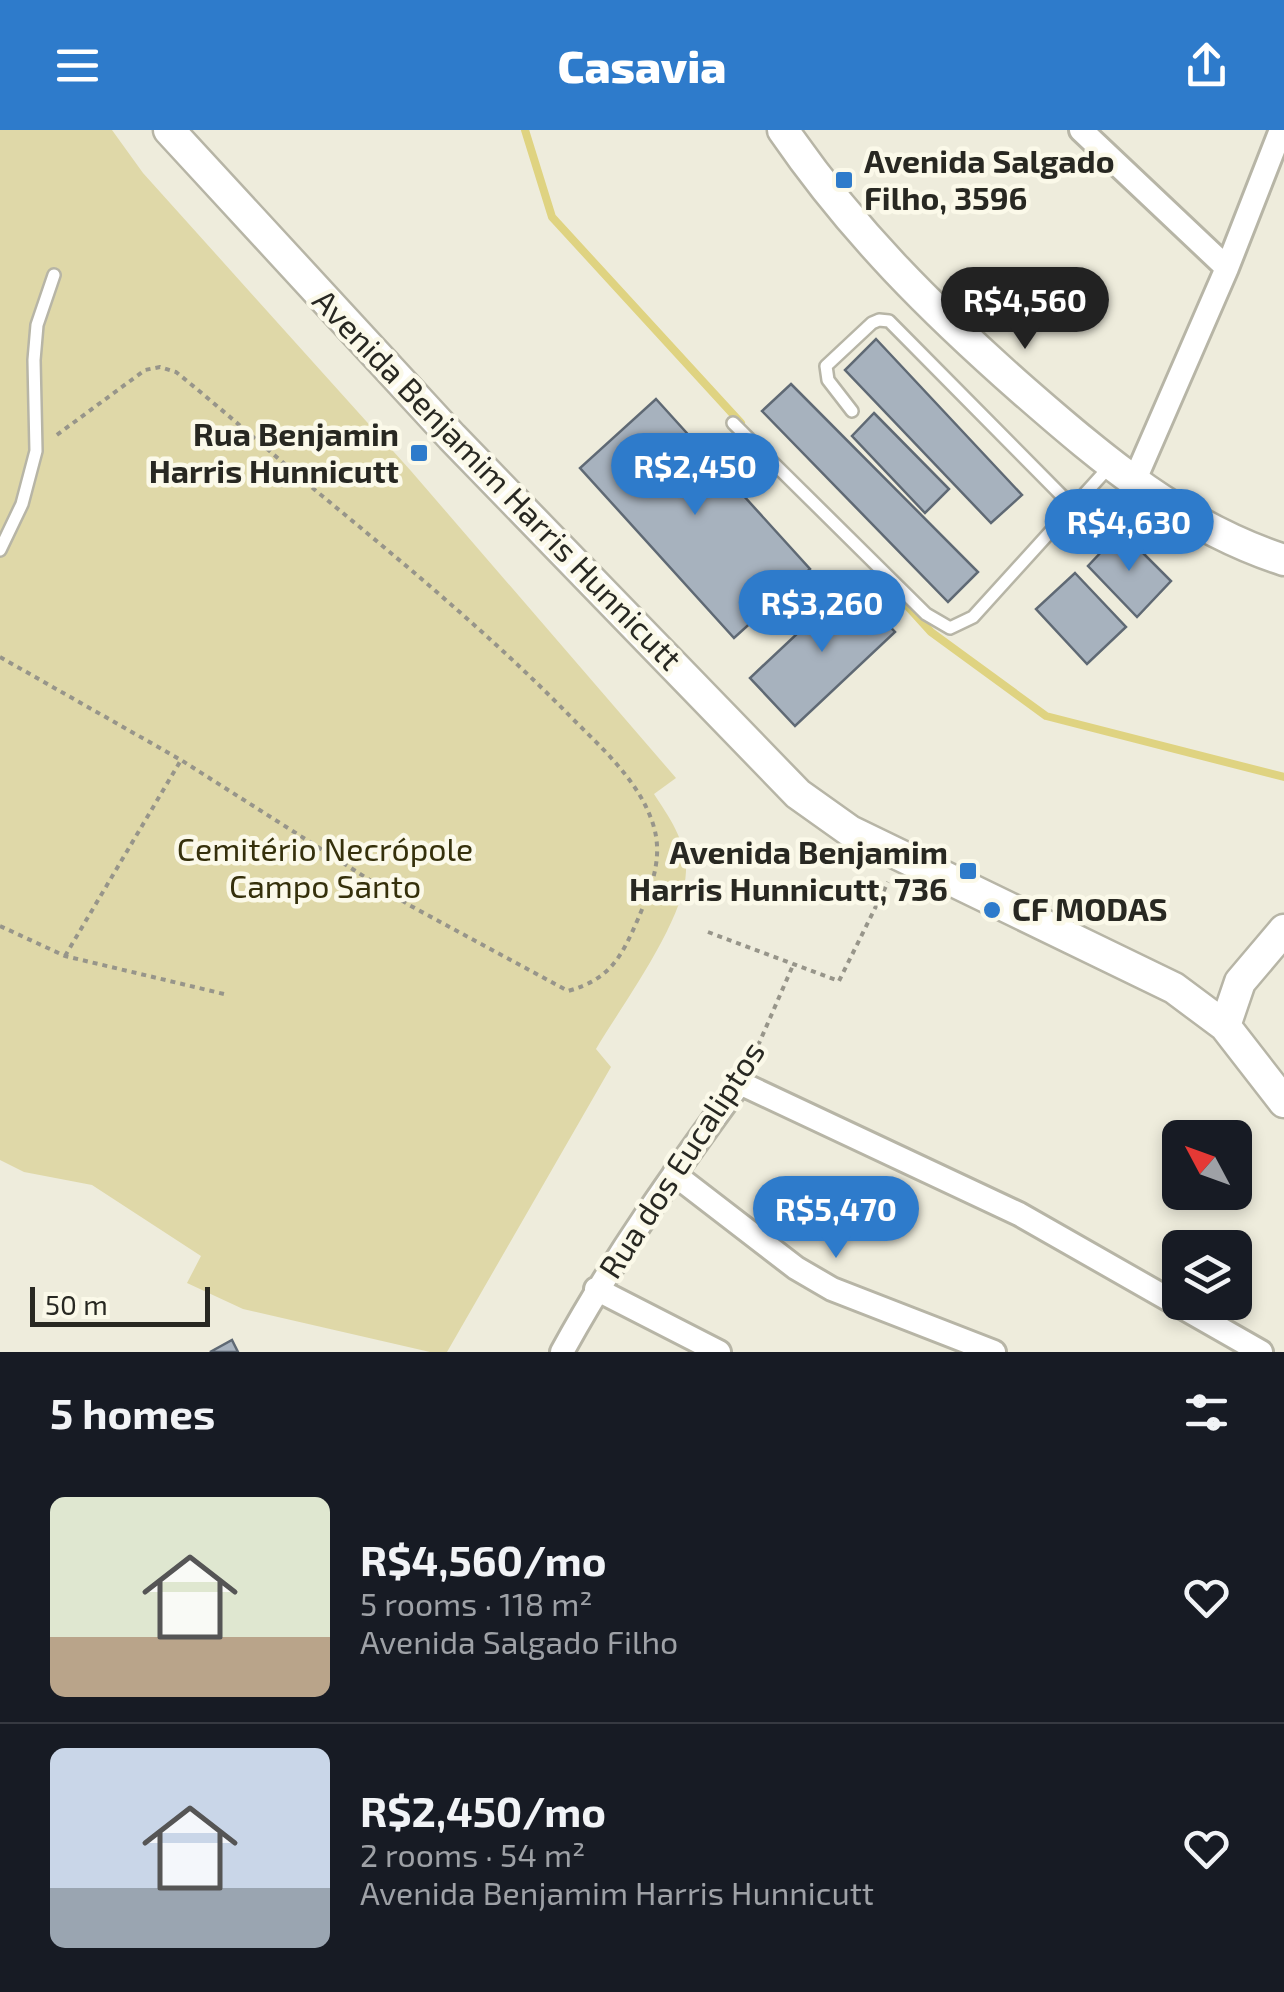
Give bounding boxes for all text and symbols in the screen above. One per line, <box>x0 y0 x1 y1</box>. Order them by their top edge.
icon: menu <box>50 38 105 93</box>
text: Casavia <box>558 38 726 92</box>
icon: share <box>1179 38 1234 93</box>
place label: Avenida Salgado Filho, 3596 <box>864 141 1115 216</box>
marker: Avenida Salgado Filho, 3596 <box>833 169 855 191</box>
pin: R$4,560 <box>933 267 1117 352</box>
text: R$4,560 <box>963 280 1087 318</box>
street label: Avenida Benjamim Harris Hunnicutt <box>306 281 691 677</box>
place label: Rua Benjamin Harris Hunnicutt <box>149 414 399 489</box>
pin: R$2,450 <box>603 433 787 518</box>
marker: Rua Benjamin Harris Hunnicutt <box>408 442 430 464</box>
text: R$2,450 <box>633 446 757 484</box>
pin: R$4,630 <box>1037 489 1221 574</box>
text: R$4,630 <box>1067 502 1191 540</box>
pin: R$3,260 <box>730 570 914 655</box>
text: R$3,260 <box>761 583 883 621</box>
park label: Cemitério Necrópole Campo Santo <box>177 829 473 904</box>
place label: Avenida Benjamim Harris Hunnicutt, 736 <box>629 832 948 907</box>
marker: Avenida Benjamim Harris Hunnicutt, 736 <box>957 860 979 882</box>
place label: CF MODAS <box>1012 889 1168 927</box>
marker: CF MODAS <box>981 899 1003 921</box>
street label: Rua dos Eucaliptos <box>590 1033 771 1284</box>
north arrow <box>1162 1120 1252 1210</box>
map controls <box>1162 1120 1252 1320</box>
pin: R$5,470 <box>744 1176 928 1261</box>
text: R$5,470 <box>775 1189 897 1227</box>
button: layers <box>1162 1230 1252 1320</box>
scale bar <box>30 1282 210 1326</box>
text: 50 m <box>45 1287 108 1321</box>
icon: filters <box>1179 1385 1234 1440</box>
text: 5 homes <box>50 1387 215 1437</box>
text: R$4,560/mo <box>360 1534 607 1584</box>
icon: home <box>130 1537 250 1657</box>
icon: heart <box>1179 1570 1234 1625</box>
text: 5 rooms · 118 m² <box>360 1584 592 1622</box>
text: Avenida Salgado Filho <box>360 1622 678 1660</box>
text: R$2,450/mo <box>360 1785 606 1835</box>
icon: home <box>130 1788 250 1908</box>
icon: heart <box>1179 1821 1234 1876</box>
text: 2 rooms · 54 m² <box>360 1835 585 1873</box>
text: Avenida Benjamim Harris Hunnicutt <box>360 1873 874 1911</box>

